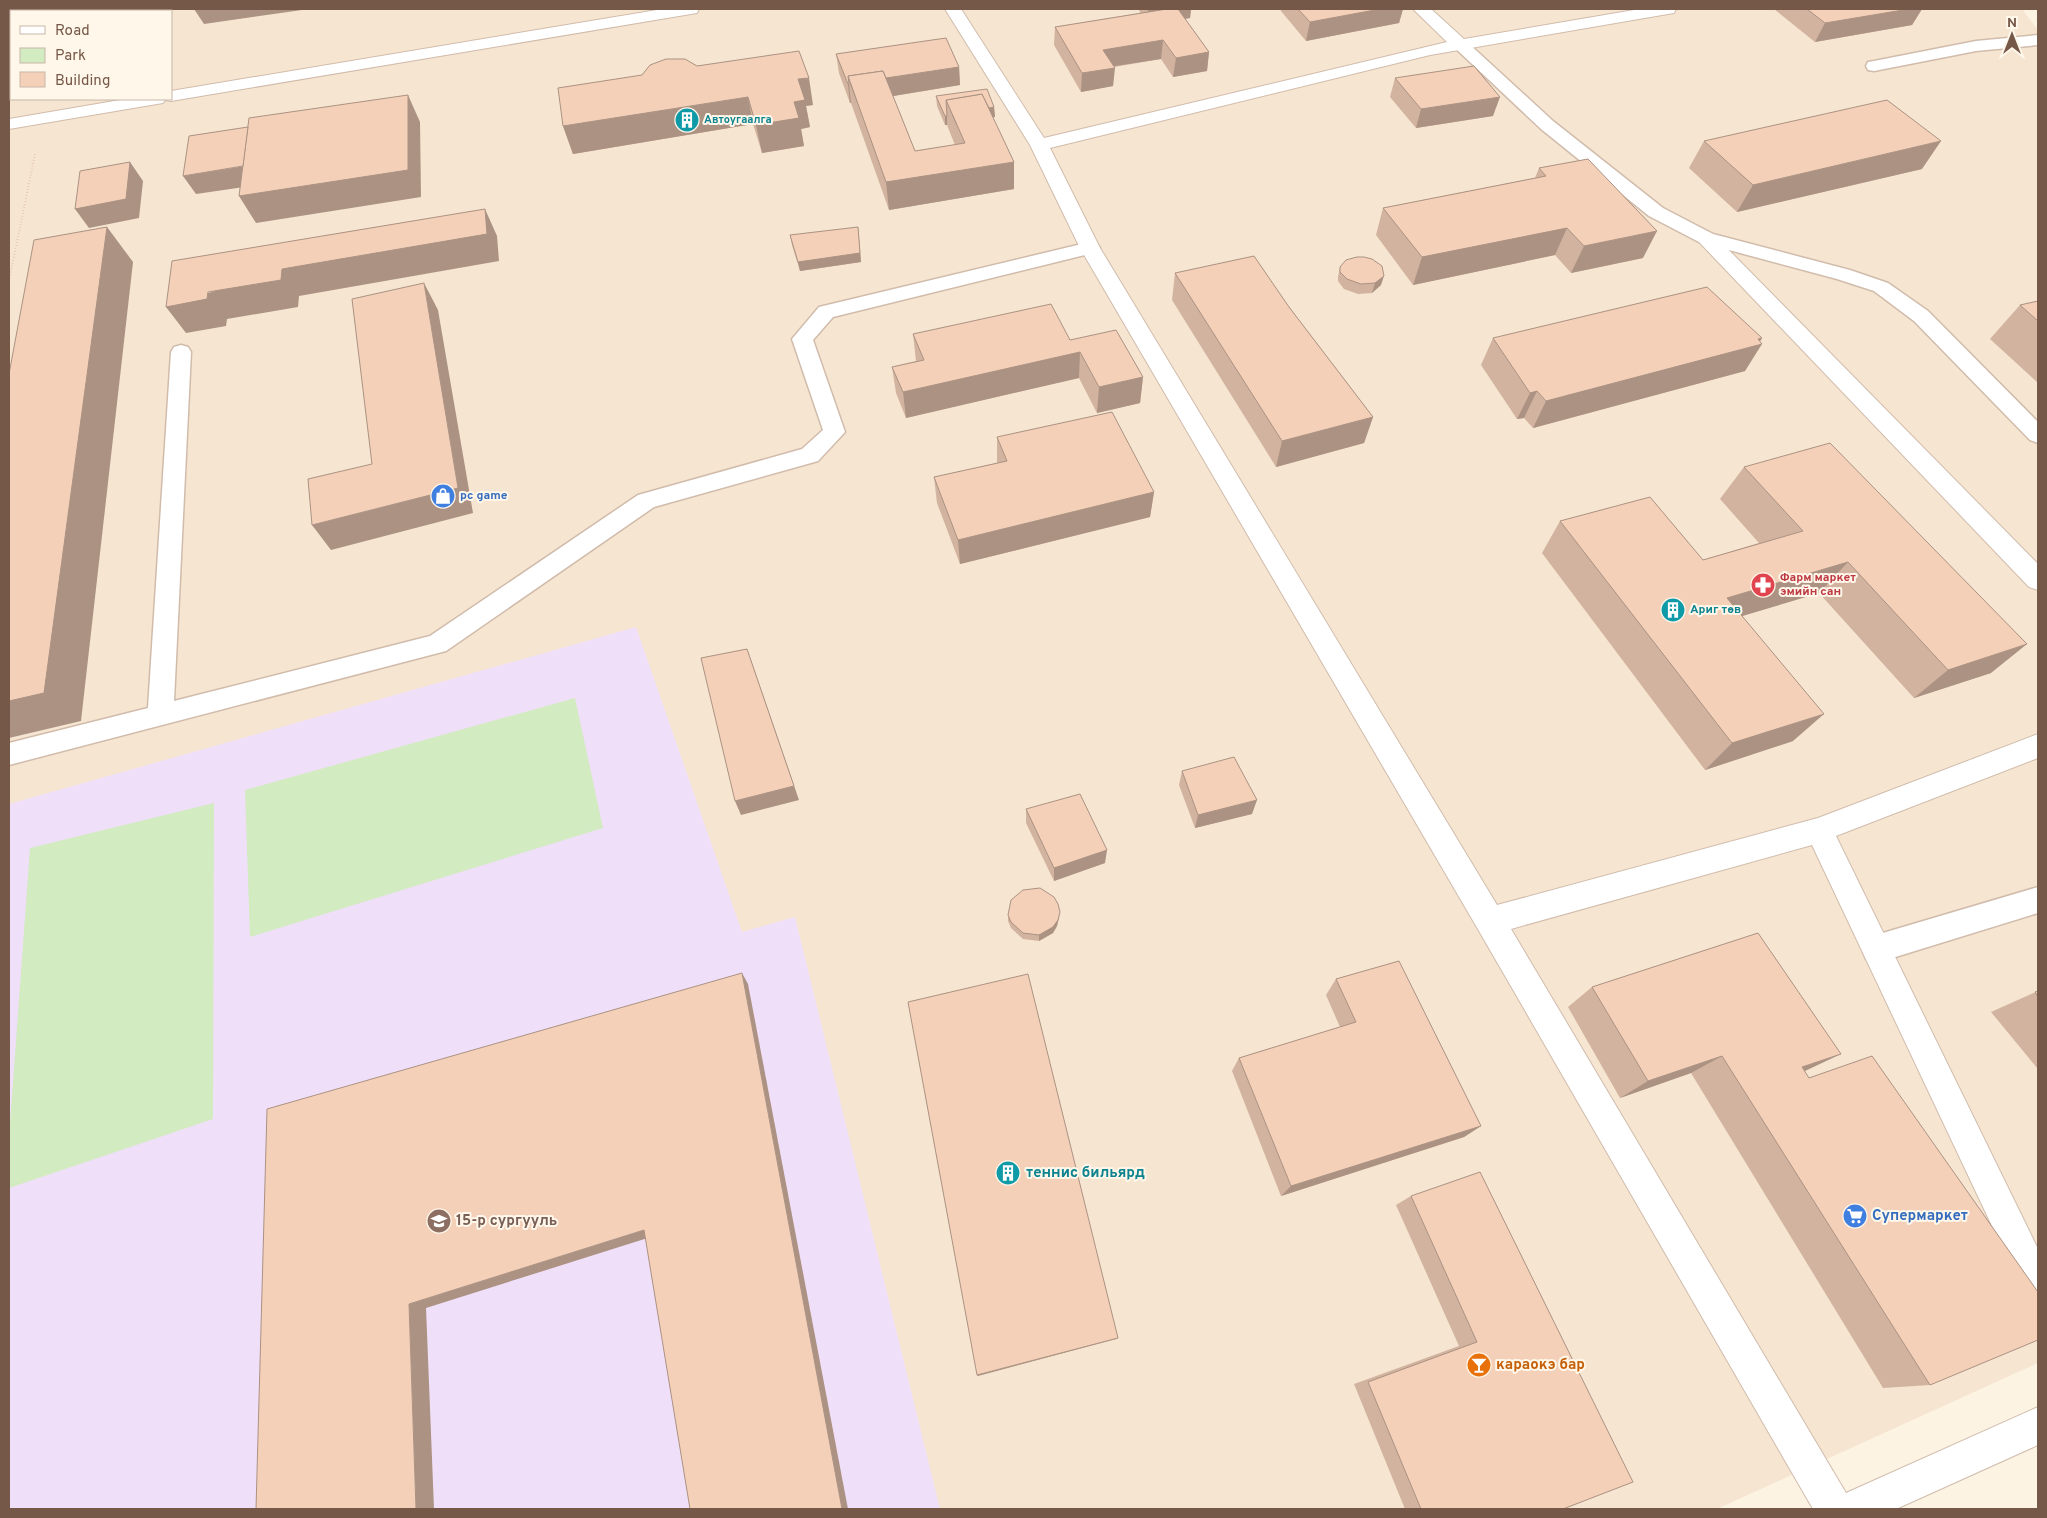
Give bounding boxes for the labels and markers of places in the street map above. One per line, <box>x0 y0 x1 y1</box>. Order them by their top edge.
building icon: Автоугаалга <box>674 107 700 133</box>
place label: Автоугаалга <box>704 113 772 127</box>
shop icon: pc game <box>430 483 456 509</box>
place label: pc game <box>460 488 508 504</box>
place label: Фарм маркет эмийн сан <box>1780 570 1856 600</box>
pharmacy icon: Фарм маркет эмийн сан <box>1750 572 1776 598</box>
building icon: Ариг төв <box>1660 597 1686 623</box>
place label: Ариг төв <box>1690 602 1741 618</box>
building icon: теннис бильярд <box>995 1160 1021 1186</box>
place label: теннис бильярд <box>1026 1164 1145 1183</box>
supermarket icon: Супермаркет <box>1842 1203 1868 1229</box>
place label: Супермаркет <box>1872 1207 1968 1226</box>
school or university icon: 15-р сургууль <box>426 1208 452 1234</box>
place label: 15-р сургууль <box>456 1212 557 1231</box>
bar icon: караокэ бар <box>1466 1352 1492 1378</box>
place label: караокэ бар <box>1496 1356 1585 1375</box>

